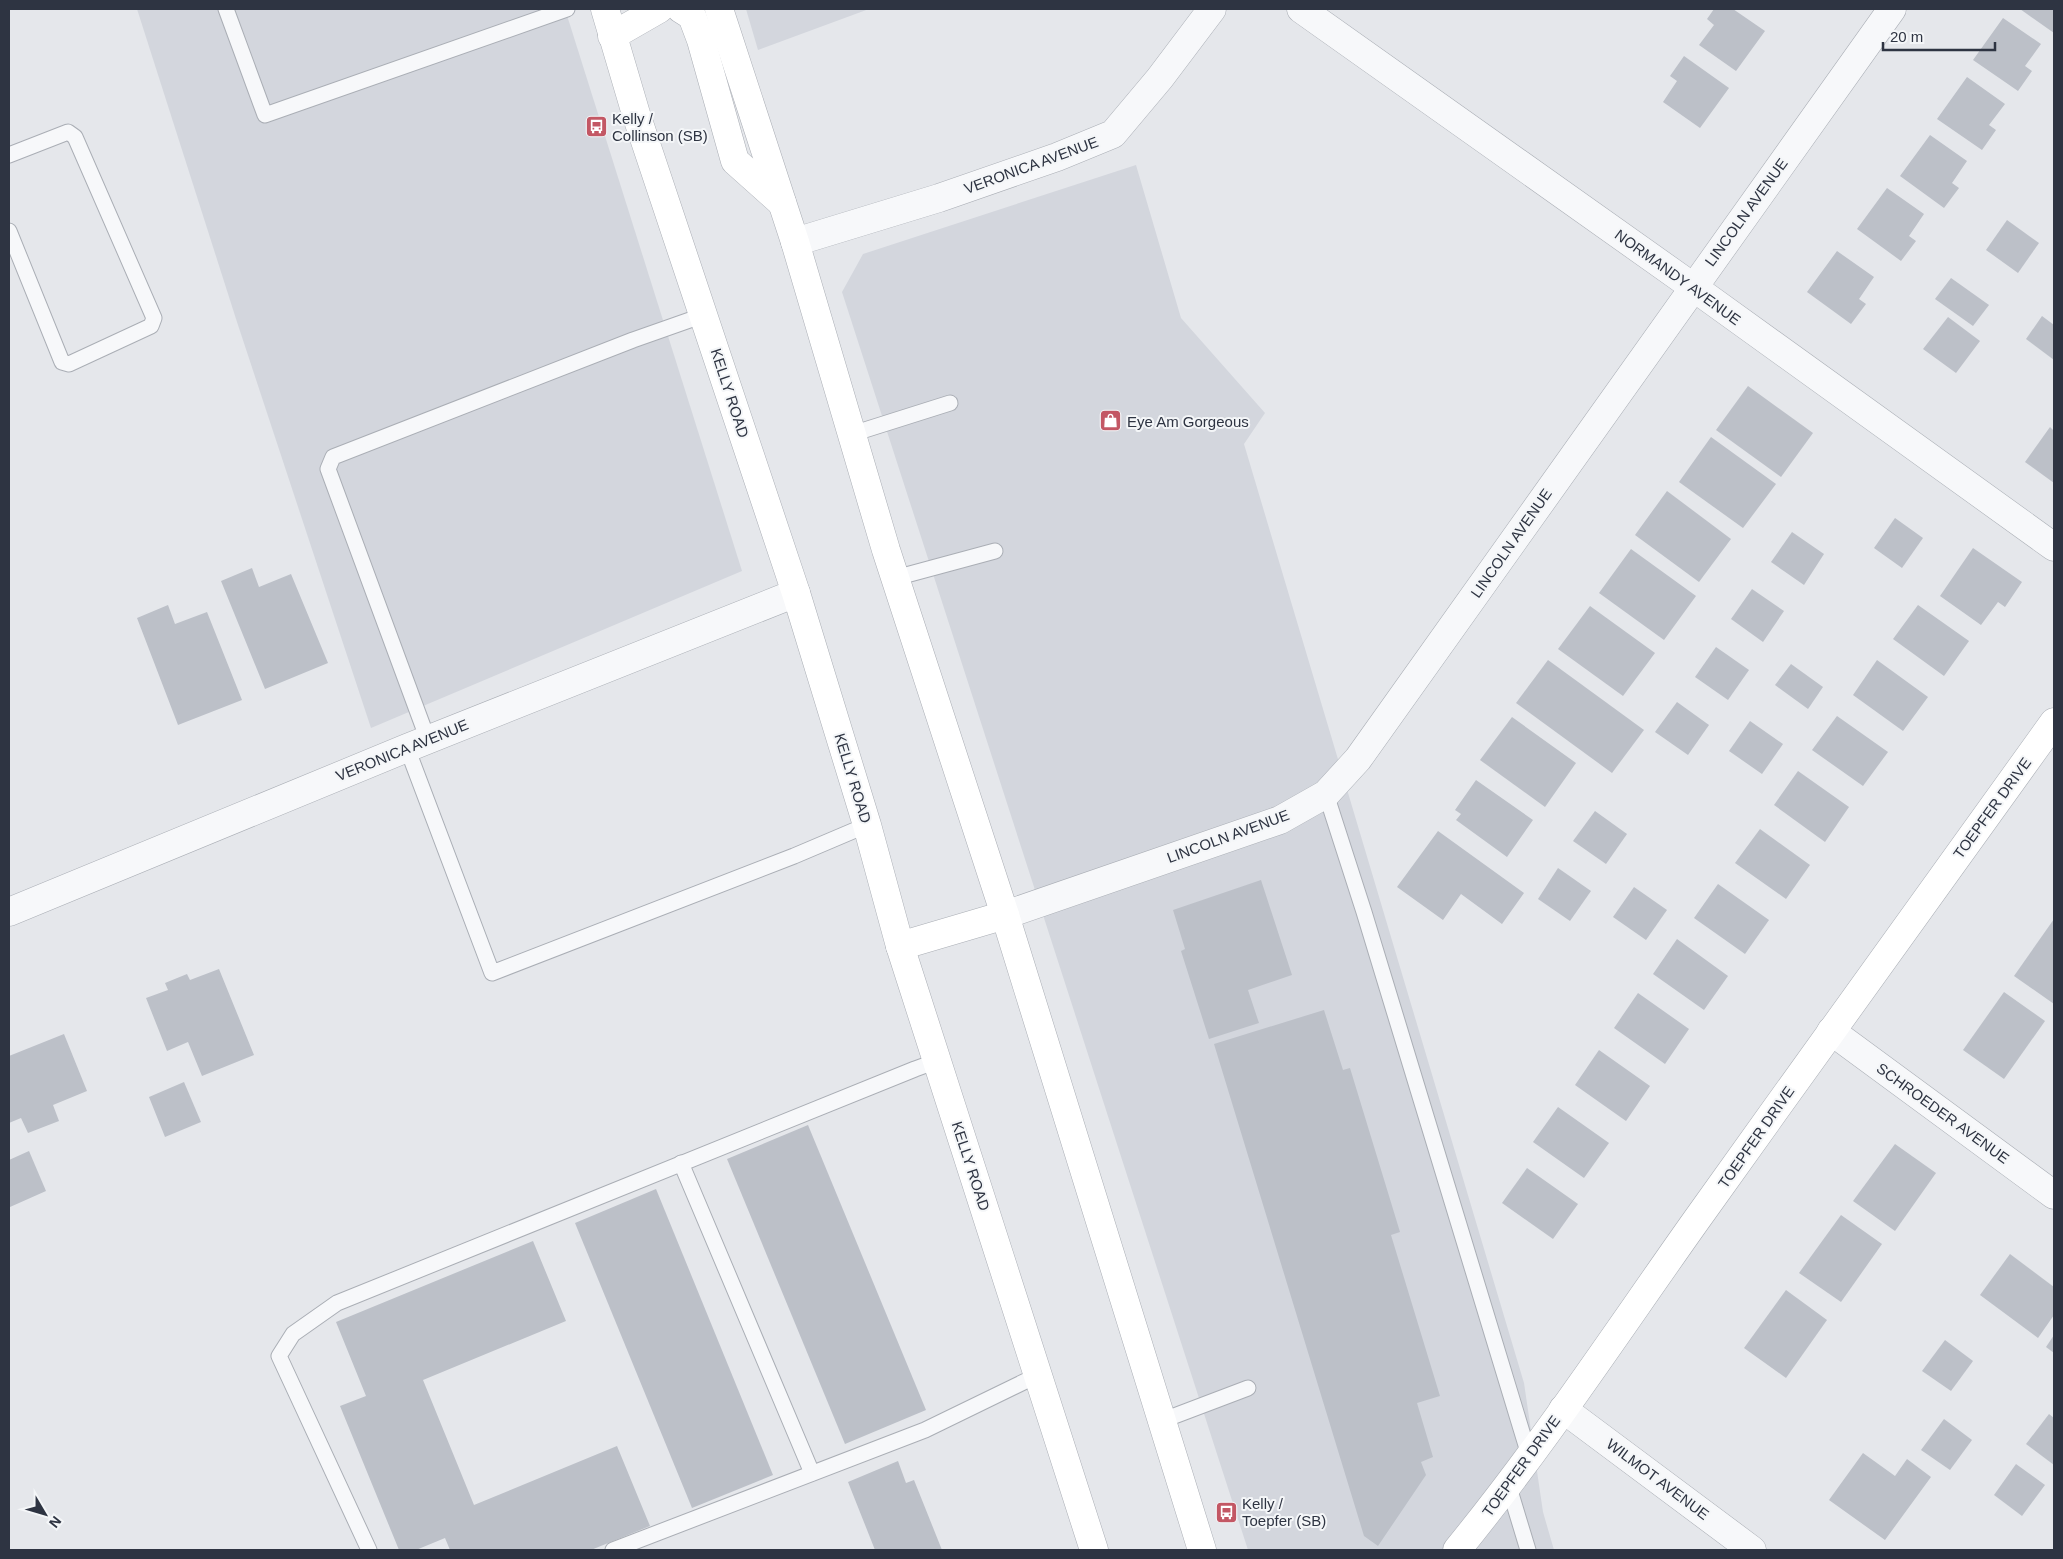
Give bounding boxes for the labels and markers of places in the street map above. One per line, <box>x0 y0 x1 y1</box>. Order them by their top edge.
place label: Kelly / Collinson (SB) <box>612 110 708 144</box>
bus stop icon: Kelly / Collinson (SB) <box>584 115 608 139</box>
shop icon: Eye Am Gorgeous <box>1099 409 1123 433</box>
place label: Eye Am Gorgeous <box>1127 413 1249 430</box>
place label: Kelly / Toepfer (SB) <box>1242 1495 1326 1529</box>
bus stop icon: Kelly / Toepfer (SB) <box>1214 1500 1238 1524</box>

